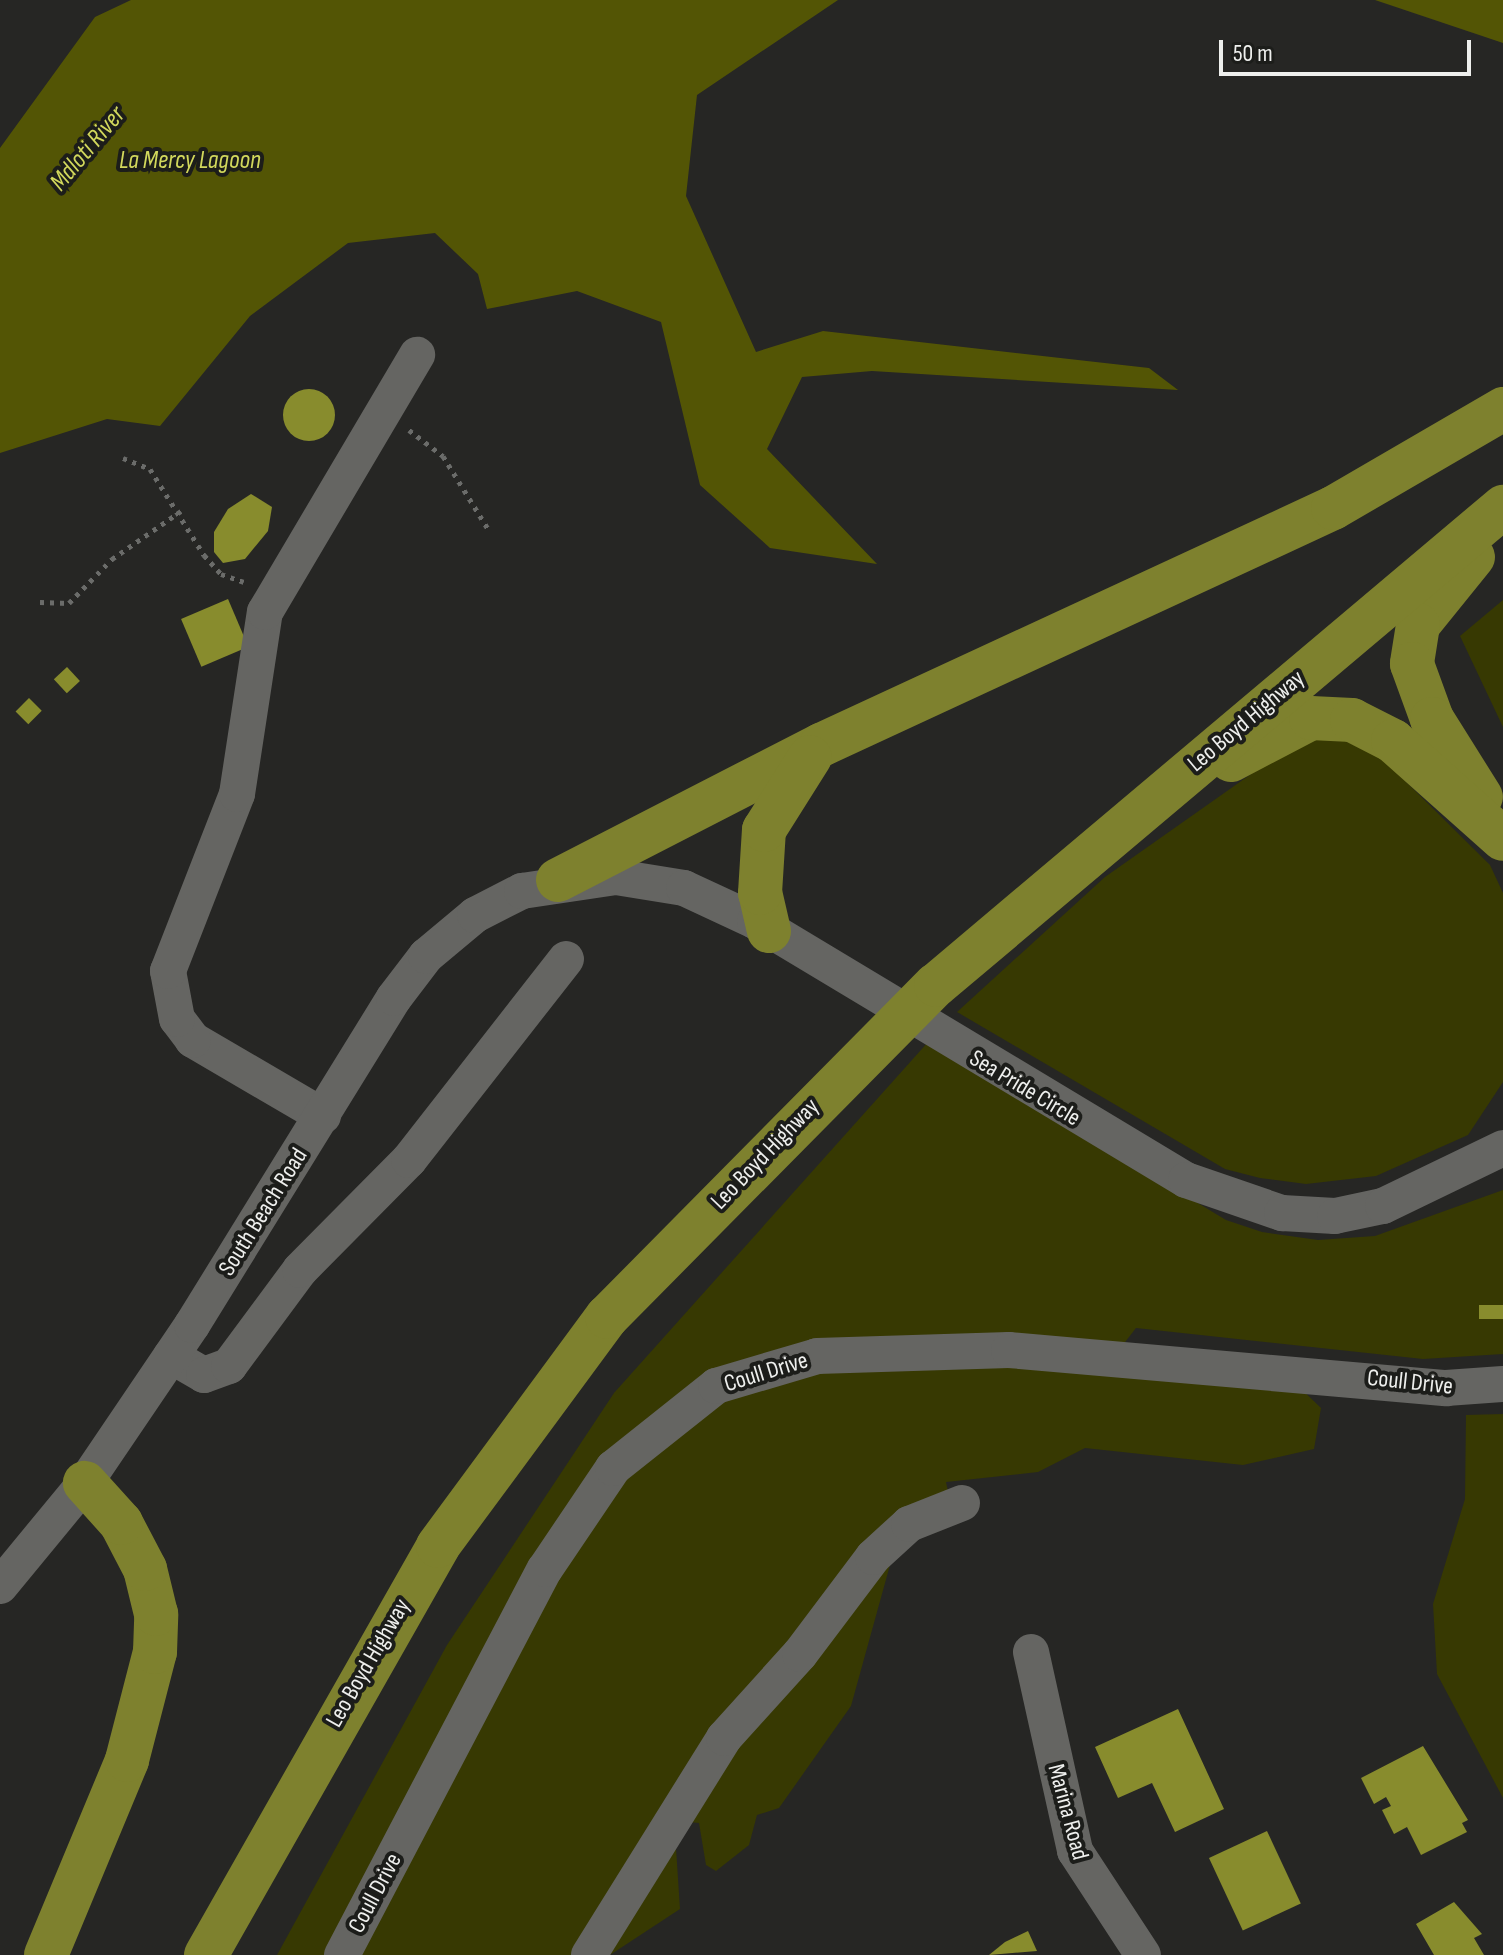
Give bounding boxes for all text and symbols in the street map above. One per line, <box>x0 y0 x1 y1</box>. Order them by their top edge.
scale bar <box>1223 24 1475 74</box>
text: 50 m <box>1233 39 1273 68</box>
water label: Mdloti River <box>44 100 132 198</box>
water label: La Mercy Lagoon <box>119 145 261 177</box>
street label: Leo Boyd Highway <box>1182 664 1310 778</box>
street label: Sea Pride Circle <box>964 1044 1086 1132</box>
street label: Leo Boyd Highway <box>705 1092 825 1216</box>
street label: South Beach Road <box>212 1143 314 1281</box>
street label: Coull Drive <box>721 1346 811 1398</box>
street label: Coull Drive <box>1366 1363 1454 1401</box>
street label: Leo Boyd Highway <box>320 1594 416 1732</box>
street label: Marina Road <box>1041 1761 1095 1863</box>
street label: Coull Drive <box>342 1848 408 1938</box>

